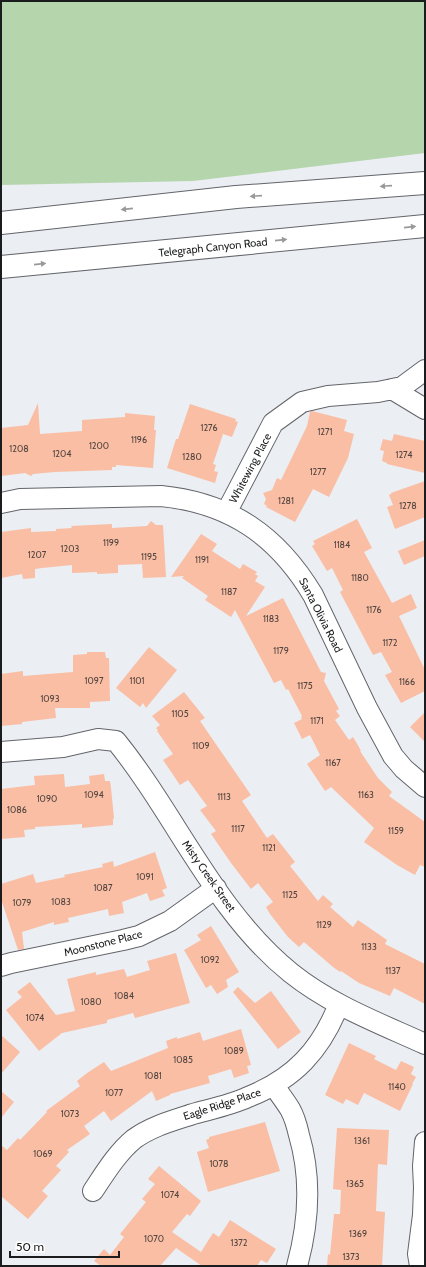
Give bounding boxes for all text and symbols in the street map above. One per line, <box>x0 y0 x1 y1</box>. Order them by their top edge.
one-way arrow <box>380 183 392 190</box>
one-way arrow <box>250 192 262 199</box>
one-way arrow <box>121 206 133 212</box>
one-way arrow <box>404 224 416 231</box>
street label: Telegraph Canyon Road <box>158 234 268 260</box>
one-way arrow <box>275 237 287 243</box>
one-way arrow <box>34 260 46 267</box>
house number: 1276 <box>200 422 218 433</box>
house number: 1271 <box>317 426 333 437</box>
street label: Whitewing Place <box>226 430 274 505</box>
house number: 1196 <box>131 434 147 445</box>
house number: 1200 <box>89 440 109 451</box>
house number: 1208 <box>9 443 29 454</box>
house number: 1204 <box>52 448 72 459</box>
house number: 1274 <box>395 449 413 460</box>
house number: 1280 <box>182 451 202 462</box>
house number: 1277 <box>310 466 327 477</box>
house number: 1281 <box>278 495 294 506</box>
house number: 1278 <box>399 500 417 511</box>
house number: 1199 <box>103 537 119 548</box>
house number: 1184 <box>334 539 350 550</box>
house number: 1203 <box>61 543 80 554</box>
house number: 1207 <box>28 549 47 560</box>
house number: 1195 <box>141 551 157 562</box>
house number: 1191 <box>195 554 209 565</box>
house number: 1180 <box>351 572 369 583</box>
street label: Santa Olivia Road <box>296 575 346 655</box>
house number: 1187 <box>221 586 237 597</box>
house number: 1176 <box>366 604 382 615</box>
house number: 1183 <box>263 613 279 624</box>
house number: 1172 <box>382 637 398 648</box>
house number: 1179 <box>273 645 289 656</box>
house number: 1097 <box>85 675 104 686</box>
house number: 1101 <box>129 675 145 686</box>
house number: 1166 <box>399 676 415 687</box>
house number: 1175 <box>297 680 313 691</box>
house number: 1093 <box>40 693 60 704</box>
house number: 1105 <box>171 708 189 719</box>
house number: 1171 <box>310 715 324 726</box>
house number: 1109 <box>192 740 210 751</box>
house number: 1167 <box>325 757 341 768</box>
house number: 1094 <box>84 789 104 800</box>
house number: 1163 <box>358 789 374 800</box>
house number: 1113 <box>217 791 231 802</box>
house number: 1090 <box>37 793 57 804</box>
house number: 1086 <box>7 804 27 815</box>
house number: 1117 <box>231 823 245 834</box>
house number: 1159 <box>388 825 404 836</box>
street label: Misty Creek Street <box>179 837 239 915</box>
house number: 1121 <box>262 842 276 853</box>
house number: 1091 <box>136 871 154 882</box>
house number: 1087 <box>93 882 113 893</box>
house number: 1125 <box>282 889 298 900</box>
house number: 1083 <box>51 896 71 907</box>
house number: 1079 <box>13 897 31 908</box>
house number: 1129 <box>316 919 332 930</box>
street label: Moonstone Place <box>62 926 144 959</box>
house number: 1133 <box>361 941 377 952</box>
house number: 1092 <box>200 954 220 965</box>
house number: 1137 <box>385 965 401 976</box>
house number: 1084 <box>114 990 134 1001</box>
house number: 1080 <box>81 996 101 1007</box>
house number: 1074 <box>26 1012 44 1023</box>
house number: 1089 <box>224 1045 244 1056</box>
house number: 1085 <box>173 1054 193 1065</box>
house number: 1081 <box>144 1070 162 1081</box>
house number: 1140 <box>388 1081 406 1092</box>
street label: Eagle Ridge Place <box>181 1085 263 1123</box>
house number: 1077 <box>105 1087 124 1098</box>
house number: 1073 <box>61 1108 79 1119</box>
house number: 1361 <box>354 1135 370 1146</box>
house number: 1069 <box>33 1148 53 1159</box>
house number: 1078 <box>209 1158 229 1169</box>
house number: 1365 <box>346 1178 364 1189</box>
house number: 1074 <box>161 1189 179 1200</box>
house number: 1369 <box>349 1228 367 1239</box>
scale bar <box>10 1233 119 1259</box>
house number: 1070 <box>144 1233 164 1244</box>
house number: 1372 <box>230 1237 248 1248</box>
text: 50 m <box>16 1239 44 1254</box>
house number: 1373 <box>342 1251 360 1262</box>

